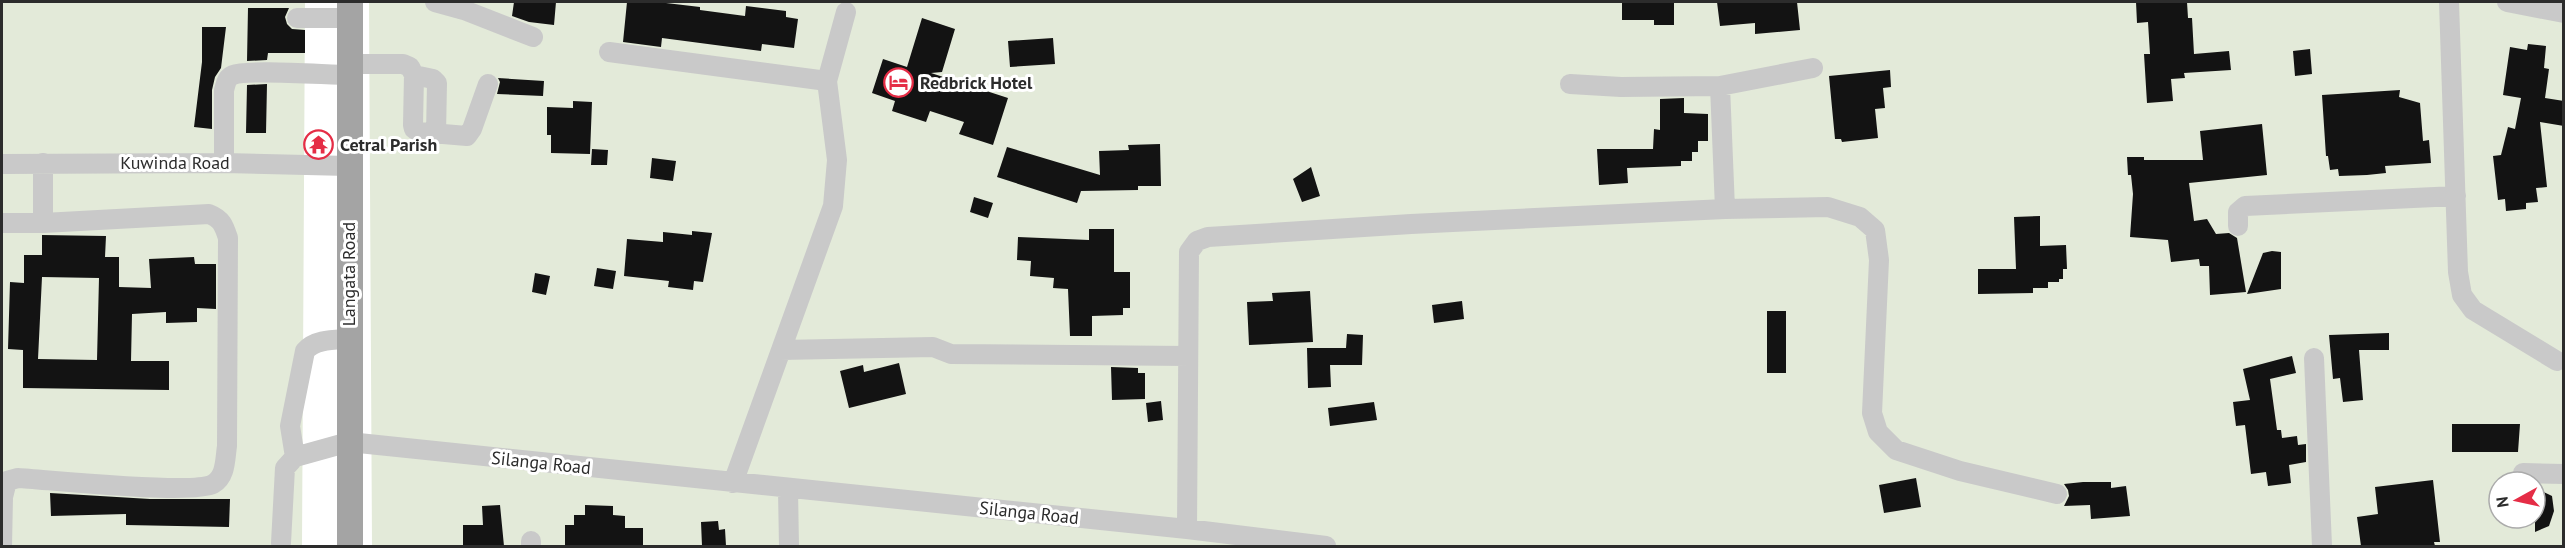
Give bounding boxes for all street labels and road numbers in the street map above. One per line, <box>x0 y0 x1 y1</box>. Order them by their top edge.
street label: Kuwinda Road <box>120 151 230 174</box>
street label: Langata Road <box>337 222 360 326</box>
street label: Silanga Road <box>490 446 592 479</box>
street label: Silanga Road <box>978 496 1080 529</box>

